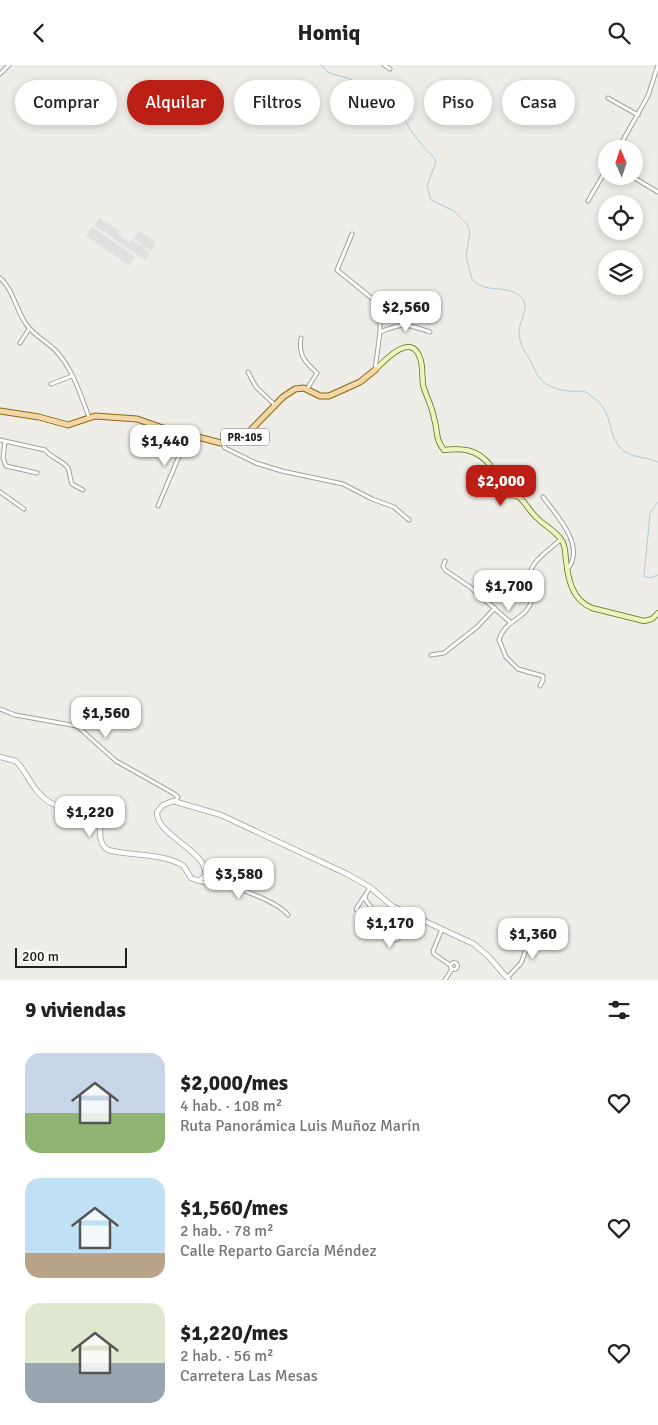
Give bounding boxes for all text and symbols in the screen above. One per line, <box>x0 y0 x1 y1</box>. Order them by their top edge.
icon: back <box>25 19 53 47</box>
text: Homiq <box>298 19 360 46</box>
icon: search <box>605 19 633 47</box>
chip: Comprar <box>15 80 117 125</box>
chip: Alquilar <box>127 80 224 125</box>
chip: Filtros <box>234 80 320 125</box>
chip: Nuevo <box>330 80 414 125</box>
chip: Piso <box>424 80 492 125</box>
chip: Casa <box>502 80 575 125</box>
north arrow <box>598 140 642 185</box>
map controls <box>598 140 643 295</box>
button: locate <box>598 195 643 240</box>
button: layers <box>598 250 643 295</box>
pin: $2,560 <box>365 291 447 333</box>
text: $2,560 <box>382 297 430 317</box>
pin: $1,440 <box>124 425 206 467</box>
road number: PR-105 <box>221 429 269 446</box>
text: $1,440 <box>141 431 189 451</box>
pin: $2,000 <box>460 465 542 507</box>
text: $2,000 <box>477 471 525 491</box>
pin: $1,700 <box>468 569 550 612</box>
text: $1,700 <box>485 576 533 596</box>
pin: $1,560 <box>65 697 147 739</box>
text: $1,560 <box>82 703 130 723</box>
pin: $1,220 <box>49 795 131 838</box>
text: $1,220 <box>66 802 114 822</box>
pin: $3,580 <box>198 857 280 900</box>
text: $3,580 <box>215 864 263 884</box>
pin: $1,170 <box>349 907 431 949</box>
text: $1,170 <box>366 913 414 933</box>
pin: $1,360 <box>492 917 574 960</box>
text: $1,360 <box>509 924 557 944</box>
scale bar <box>15 945 128 968</box>
text: 200 m <box>22 948 59 965</box>
icon: filters <box>605 996 633 1024</box>
text: 9 viviendas <box>25 997 126 1023</box>
text: $2,000/mes <box>180 1070 288 1096</box>
icon: home <box>65 1073 125 1133</box>
icon: heart <box>605 1089 633 1117</box>
text: 4 hab. · 108 m² <box>180 1096 282 1116</box>
text: Ruta Panorámica Luis Muñoz Marín <box>180 1116 420 1136</box>
text: $1,560/mes <box>180 1195 288 1221</box>
icon: home <box>65 1198 125 1258</box>
icon: heart <box>605 1214 633 1242</box>
text: 2 hab. · 78 m² <box>180 1221 274 1241</box>
text: Calle Reparto García Méndez <box>180 1241 377 1261</box>
text: $1,220/mes <box>180 1320 288 1346</box>
icon: home <box>65 1323 125 1383</box>
icon: heart <box>605 1339 633 1367</box>
text: 2 hab. · 56 m² <box>180 1346 274 1366</box>
text: Carretera Las Mesas <box>180 1366 318 1386</box>

